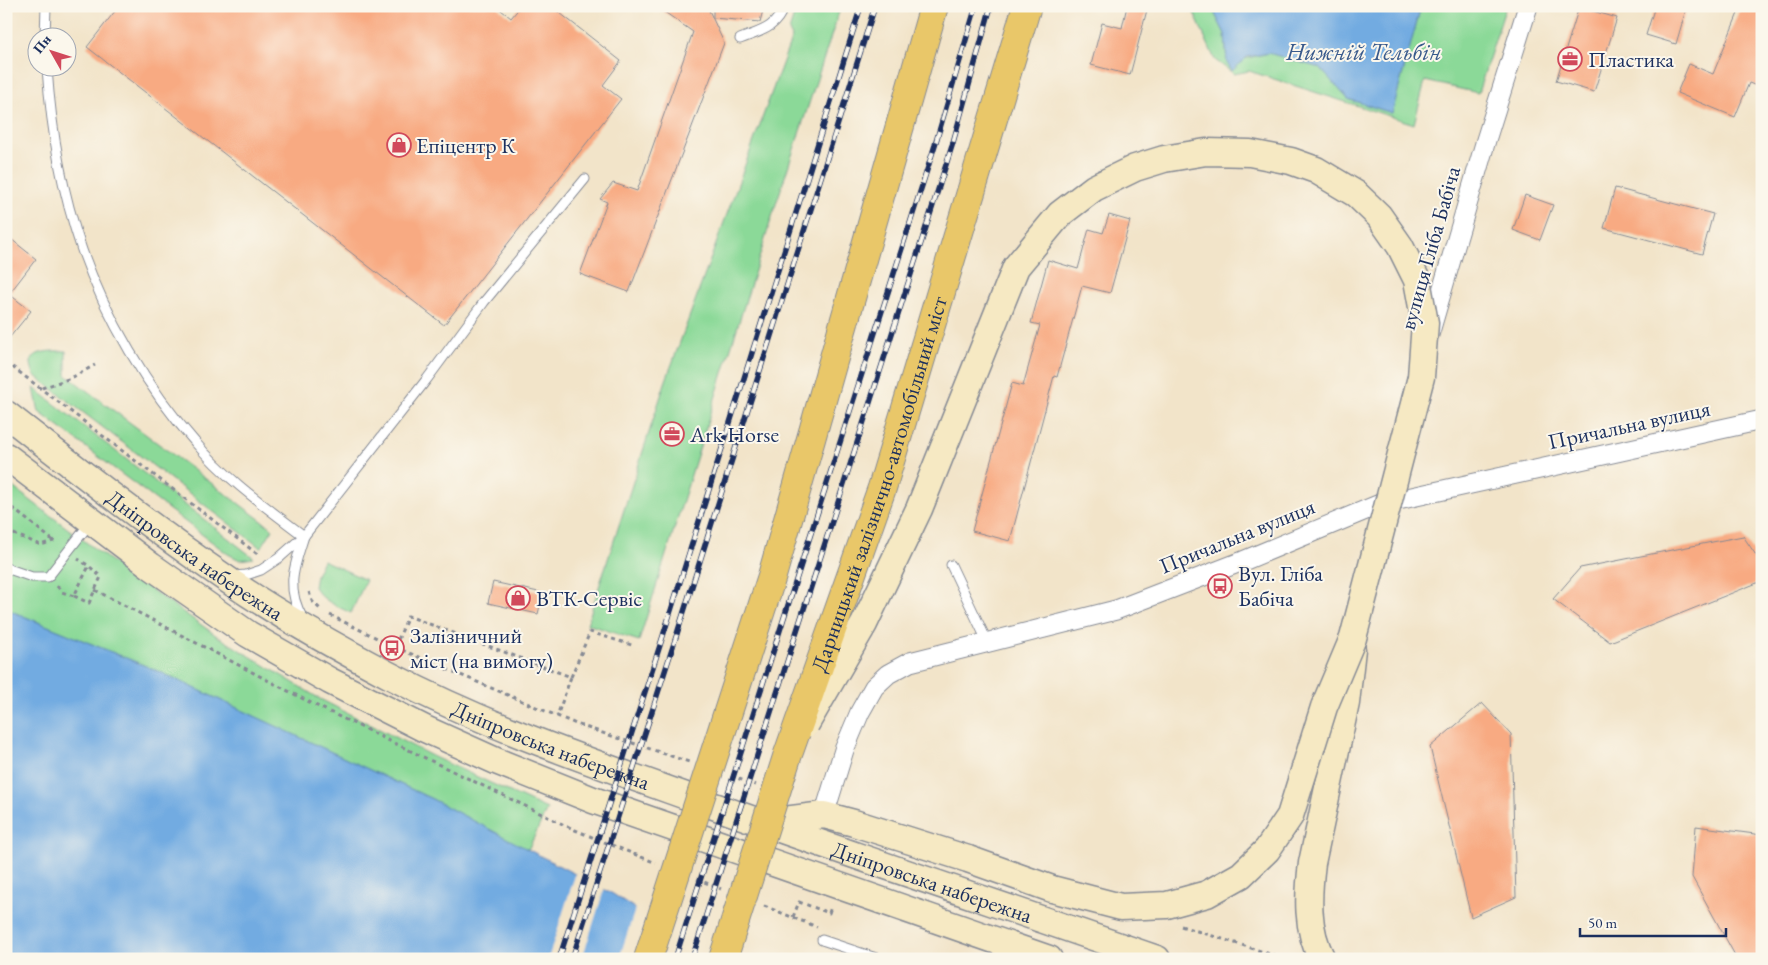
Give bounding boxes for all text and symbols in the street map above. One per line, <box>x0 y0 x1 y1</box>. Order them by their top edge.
north arrow <box>28 28 78 78</box>
text: Пн <box>29 31 55 57</box>
water label: Нижній Тельбін <box>1285 36 1442 67</box>
place label: Пластика <box>1588 45 1674 74</box>
office icon: Пластика <box>1557 46 1583 72</box>
place label: Епіцентр К <box>416 131 516 160</box>
shop icon: Епіцентр К <box>386 132 412 158</box>
street label: вулиця Гліба Бабіча <box>1393 163 1467 333</box>
street label: Дарницький залізнично-автомобільний міст <box>804 293 953 676</box>
street label: Причальна вулиця <box>1545 394 1713 456</box>
place label: Ark Horse <box>689 420 779 449</box>
office icon: Ark Horse <box>659 421 685 447</box>
street label: Дніпровська набережна <box>101 483 289 627</box>
street label: Причальна вулиця <box>1155 492 1319 580</box>
place label: Вул. Гліба Бабіча <box>1238 559 1323 613</box>
bus stop icon: Вул. Гліба Бабіча <box>1207 573 1233 599</box>
place label: ВТК-Сервіс <box>536 584 642 613</box>
shop icon: ВТК-Сервіс <box>505 585 531 611</box>
place label: Залізничний міст (на вимогу) <box>410 621 553 675</box>
bus stop icon: Залізничний міст (на вимогу) <box>379 635 405 661</box>
street label: Дніпровська набережна <box>448 693 654 797</box>
street label: Дніпровська набережна <box>828 834 1036 930</box>
scale bar <box>1580 905 1727 937</box>
text: 50 m <box>1588 913 1617 932</box>

